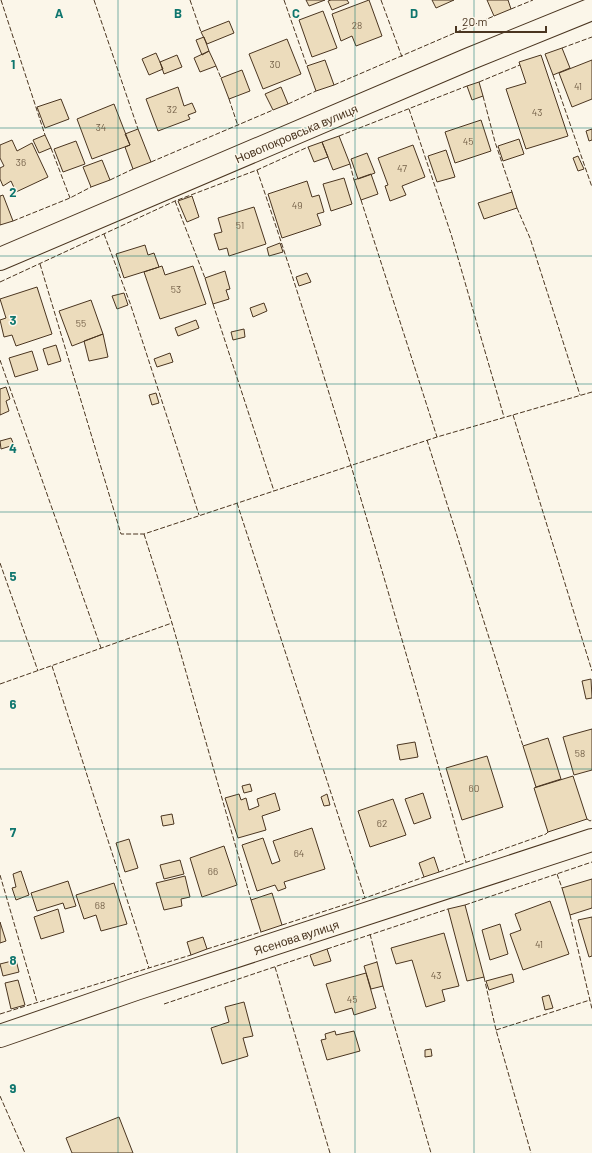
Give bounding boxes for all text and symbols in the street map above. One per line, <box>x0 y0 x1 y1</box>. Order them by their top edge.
text: A <box>55 5 64 21</box>
text: B <box>174 5 182 21</box>
text: C <box>292 5 300 21</box>
text: D <box>410 5 418 21</box>
scale bar <box>456 8 546 34</box>
text: 20 m <box>462 14 488 28</box>
house number: 28 <box>352 19 362 31</box>
text: 1 <box>11 56 15 72</box>
house number: 30 <box>270 58 280 70</box>
house number: 41 <box>574 80 582 92</box>
street label: Новопокровська вулиця <box>232 101 360 166</box>
house number: 32 <box>167 103 177 115</box>
house number: 43 <box>532 106 542 118</box>
house number: 34 <box>96 121 106 133</box>
house number: 45 <box>463 135 473 147</box>
house number: 36 <box>16 156 26 168</box>
house number: 47 <box>397 162 407 174</box>
text: 2 <box>9 184 17 200</box>
house number: 49 <box>292 199 302 211</box>
house number: 51 <box>236 219 244 231</box>
house number: 53 <box>171 283 181 295</box>
text: 3 <box>9 312 17 328</box>
house number: 55 <box>76 317 86 329</box>
text: 4 <box>9 440 17 456</box>
text: 5 <box>9 568 17 584</box>
text: 6 <box>10 696 17 712</box>
house number: 58 <box>575 747 585 759</box>
house number: 60 <box>469 782 479 794</box>
house number: 62 <box>377 817 387 829</box>
text: 7 <box>10 824 17 840</box>
house number: 64 <box>294 847 304 859</box>
house number: 66 <box>208 865 218 877</box>
house number: 68 <box>95 899 105 911</box>
street label: Ясенова вулиця <box>252 917 341 958</box>
house number: 41 <box>535 938 543 950</box>
text: 8 <box>9 952 17 968</box>
house number: 43 <box>431 969 441 981</box>
house number: 45 <box>347 993 357 1005</box>
text: 9 <box>10 1080 17 1096</box>

